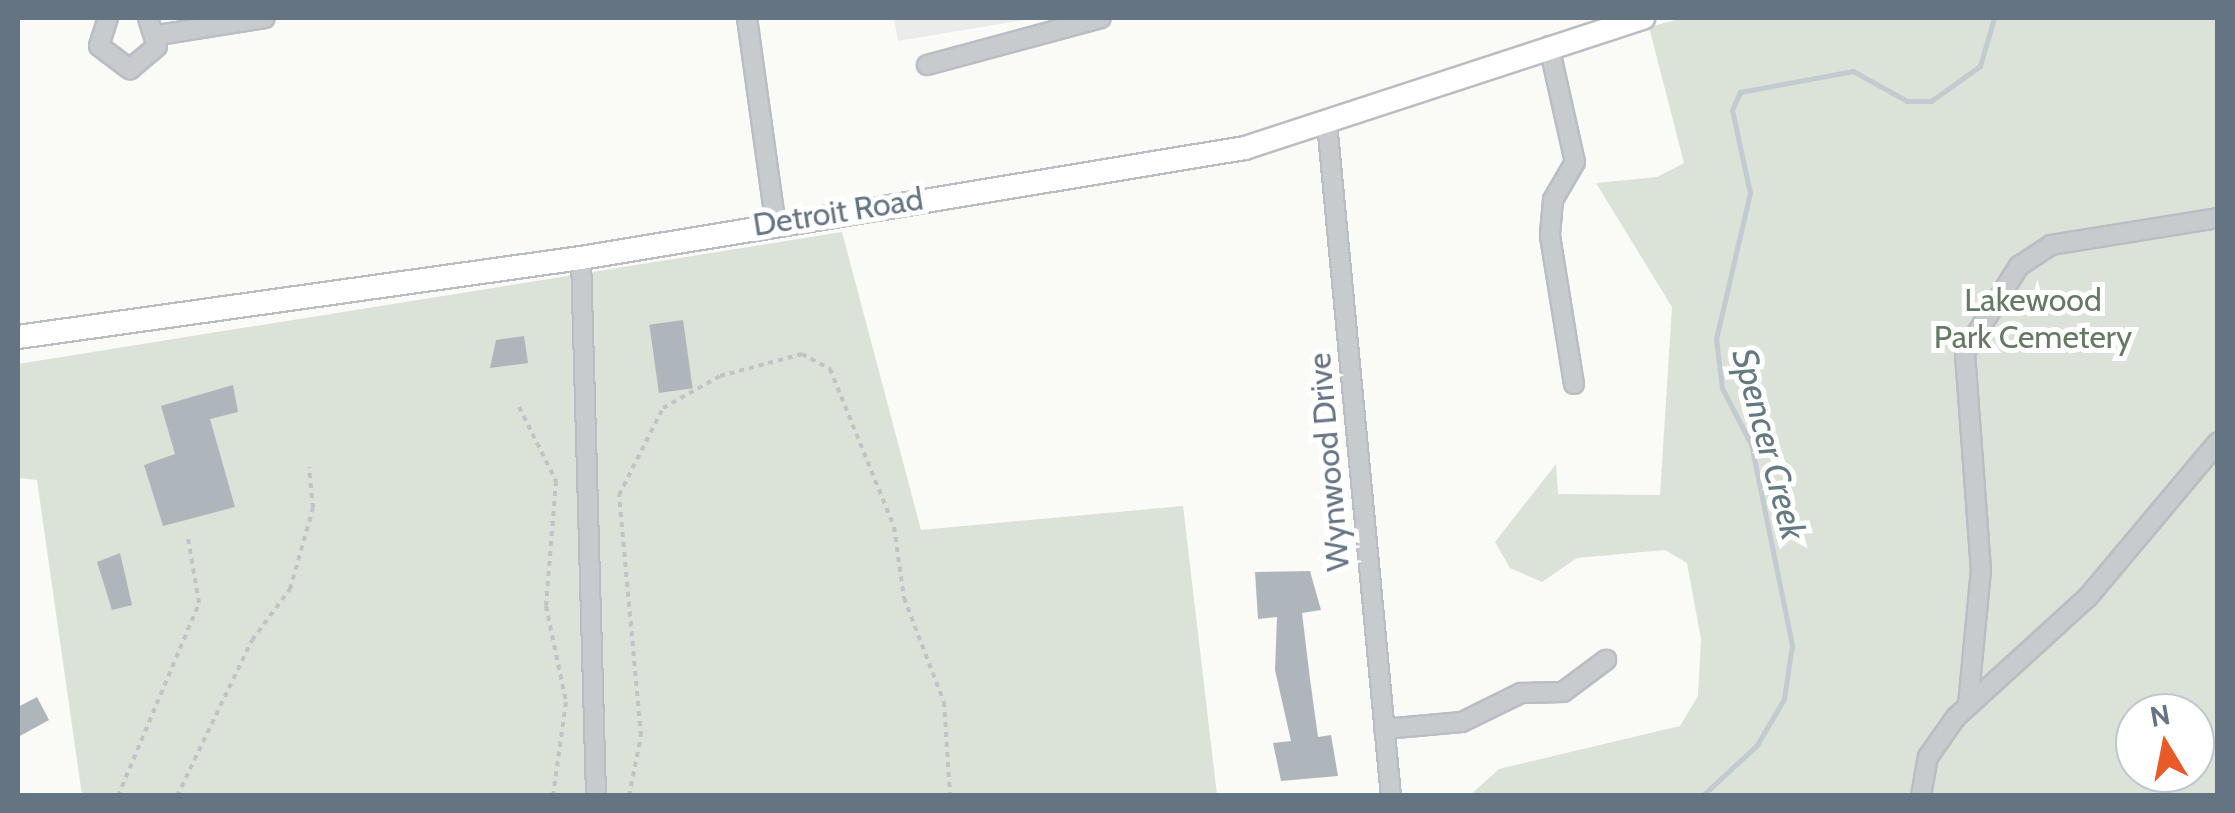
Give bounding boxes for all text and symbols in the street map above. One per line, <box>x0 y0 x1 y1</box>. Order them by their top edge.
street label: Detroit Road <box>750 180 926 244</box>
park label: Lakewood Park Cemetery <box>1934 282 2132 357</box>
water label: Spencer Creek <box>1723 344 1815 544</box>
street label: Wynwood Drive <box>1300 351 1358 573</box>
north arrow <box>2115 693 2215 793</box>
text: N <box>2147 697 2173 734</box>

